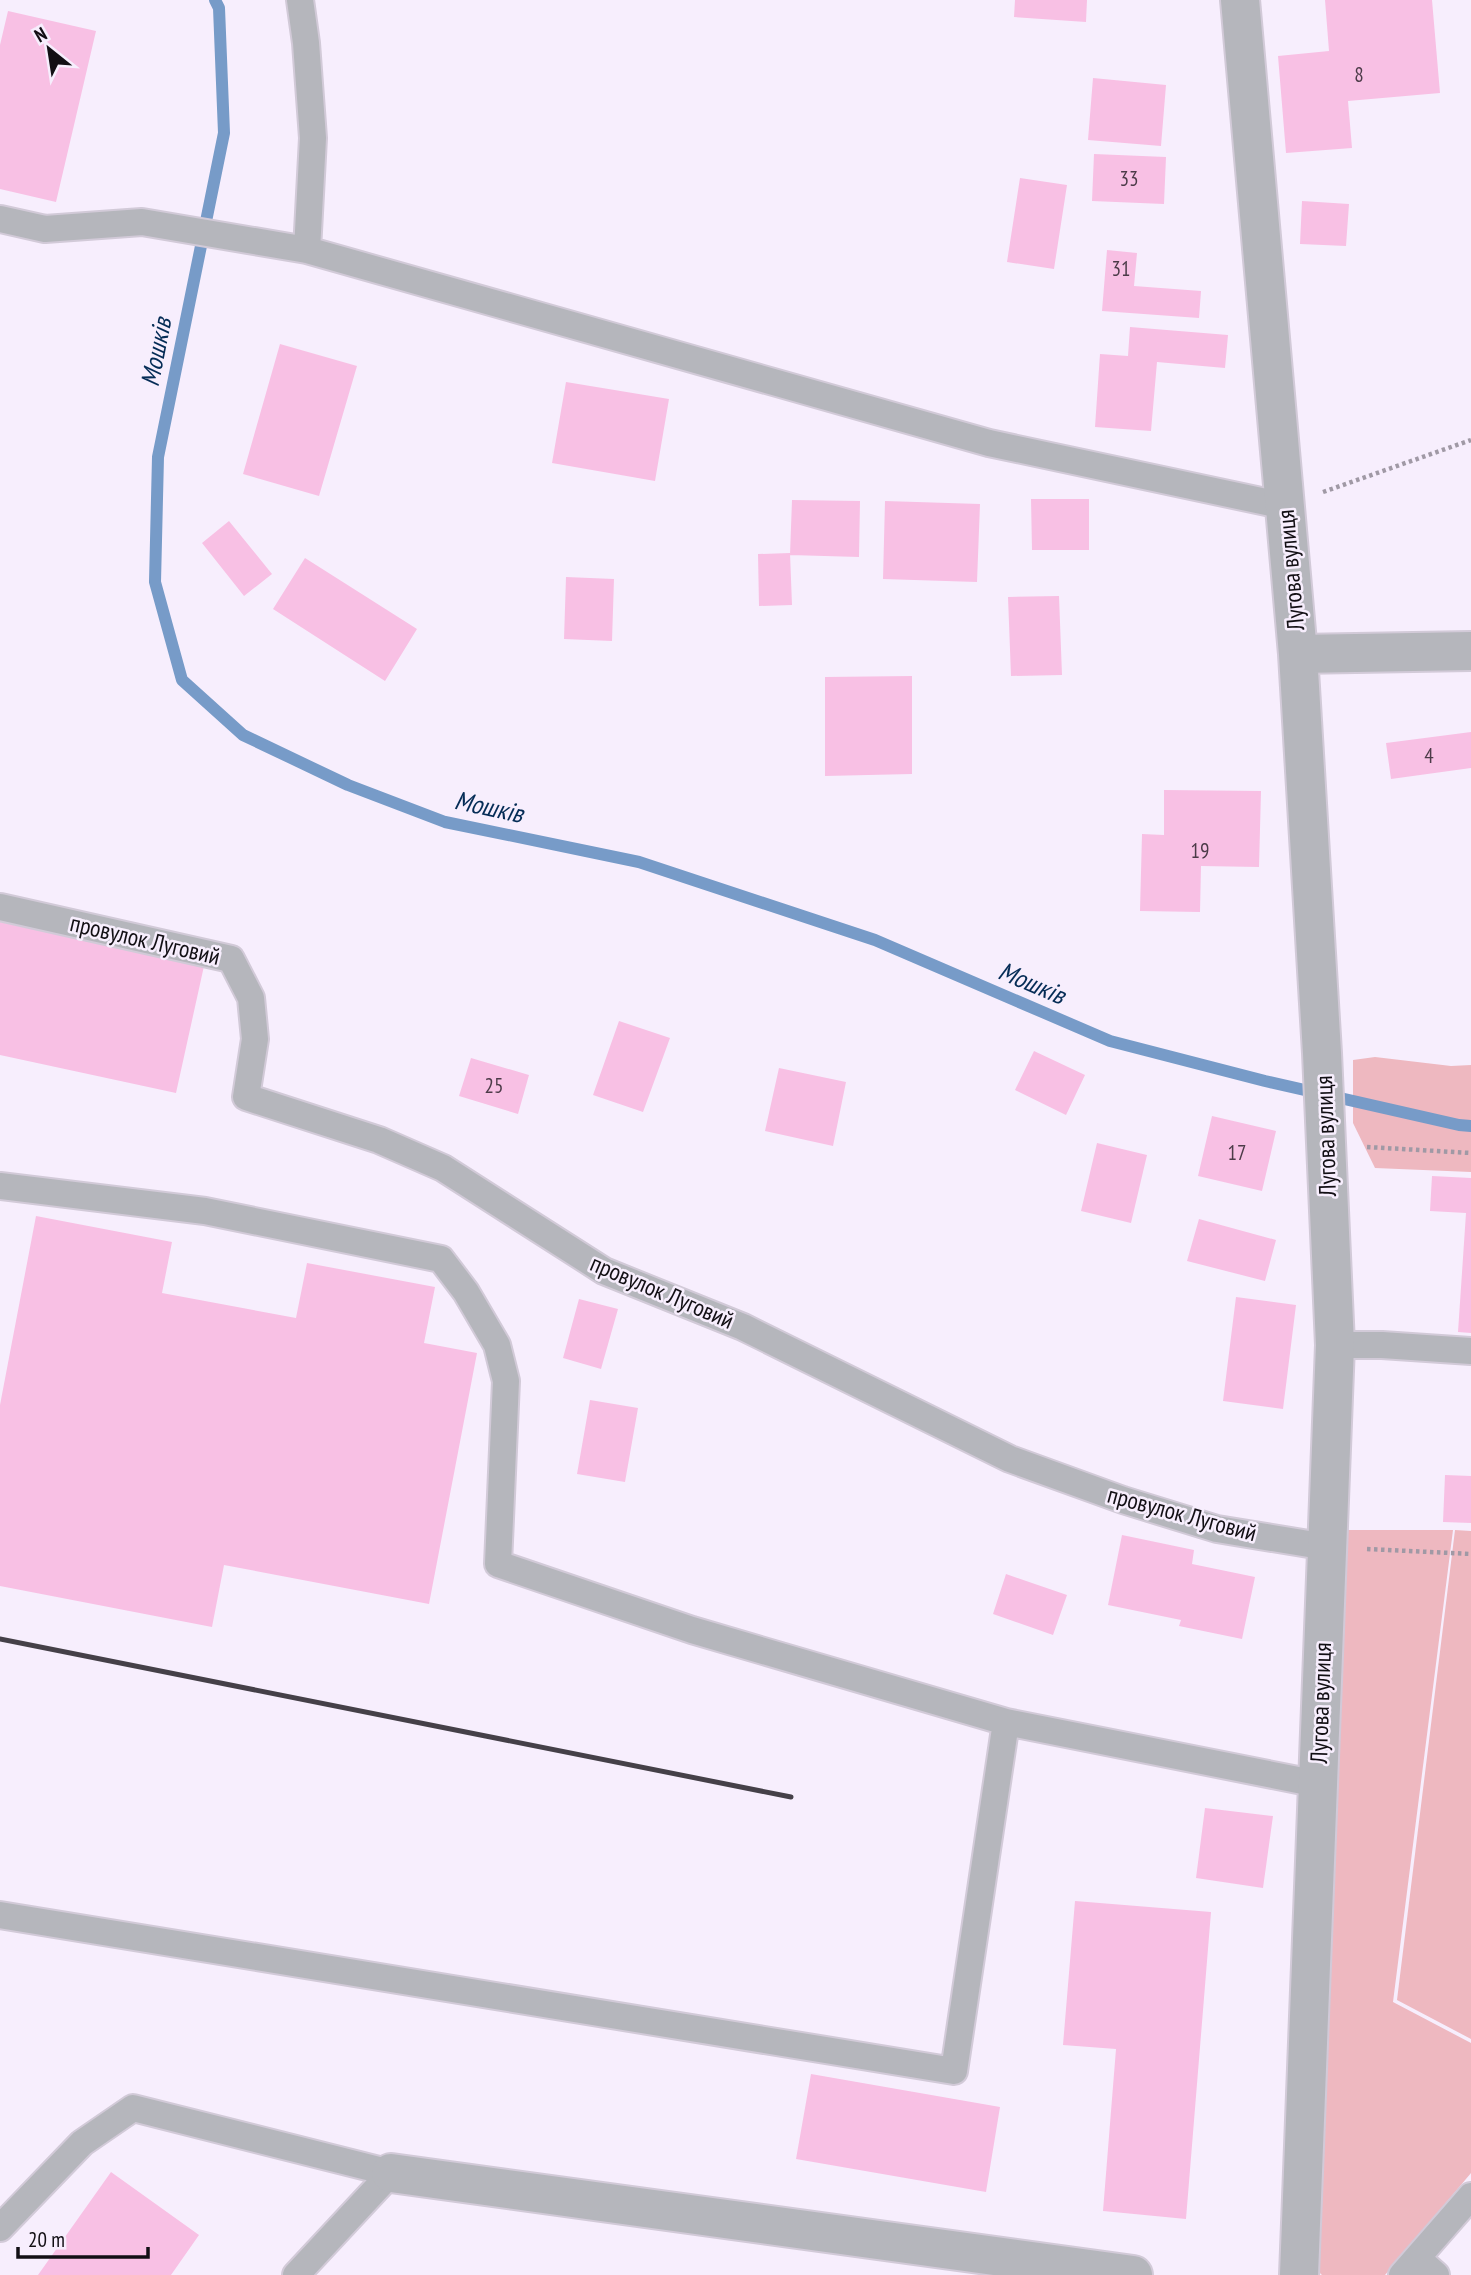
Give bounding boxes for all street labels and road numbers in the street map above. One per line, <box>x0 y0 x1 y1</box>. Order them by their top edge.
street label: Лугова вулиця <box>1270 508 1311 633</box>
street label: провулок Луговий <box>67 907 223 972</box>
street label: Лугова вулиця <box>1308 1075 1343 1198</box>
street label: провулок Луговий <box>586 1247 739 1336</box>
street label: провулок Луговий <box>1104 1479 1260 1548</box>
street label: Лугова вулиця <box>1303 1642 1338 1765</box>

